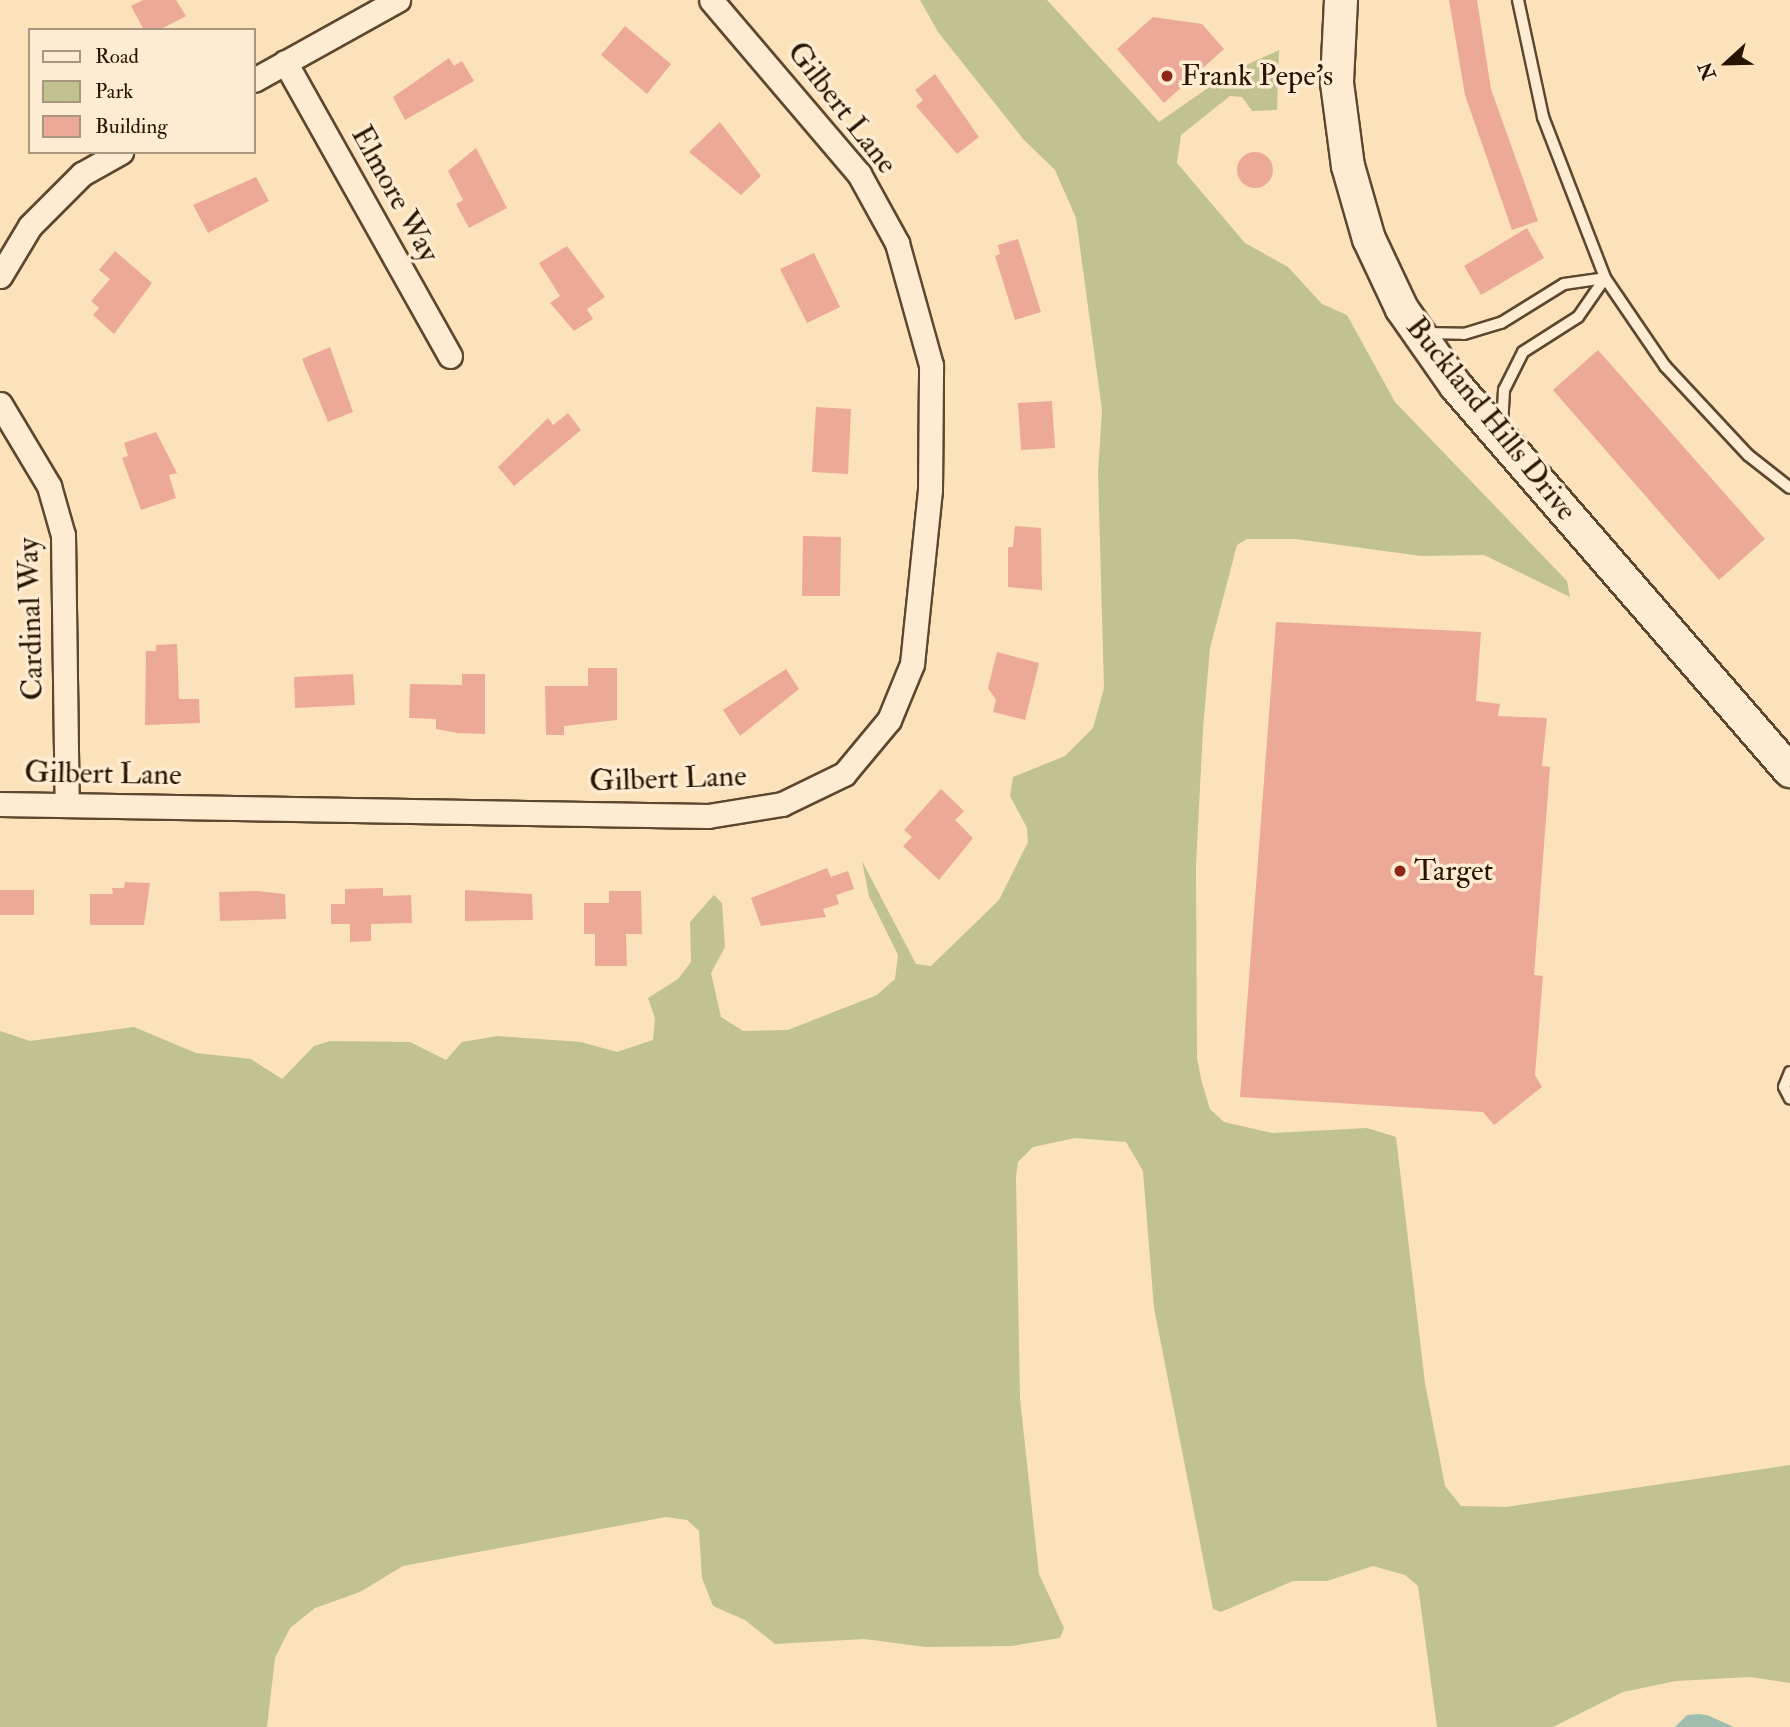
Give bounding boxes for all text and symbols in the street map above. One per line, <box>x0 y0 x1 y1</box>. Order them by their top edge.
legend <box>28 28 256 154</box>
north arrow <box>1692 28 1762 98</box>
street label: Gilbert Lane <box>779 35 905 181</box>
text: Road <box>95 43 139 70</box>
place label: Frank Pepe's <box>1181 58 1333 94</box>
text: N <box>1693 58 1722 83</box>
marker: Frank Pepe's <box>1159 68 1175 84</box>
text: Park <box>95 78 133 105</box>
text: Building <box>95 113 168 140</box>
street label: Elmore Way <box>343 120 447 268</box>
street label: Buckland Hills Drive <box>1398 310 1584 528</box>
street label: Cardinal Way <box>10 537 52 701</box>
street label: Gilbert Lane <box>24 755 182 793</box>
street label: Gilbert Lane <box>589 758 747 800</box>
place label: Target <box>1414 853 1493 889</box>
marker: Target <box>1392 863 1408 879</box>

